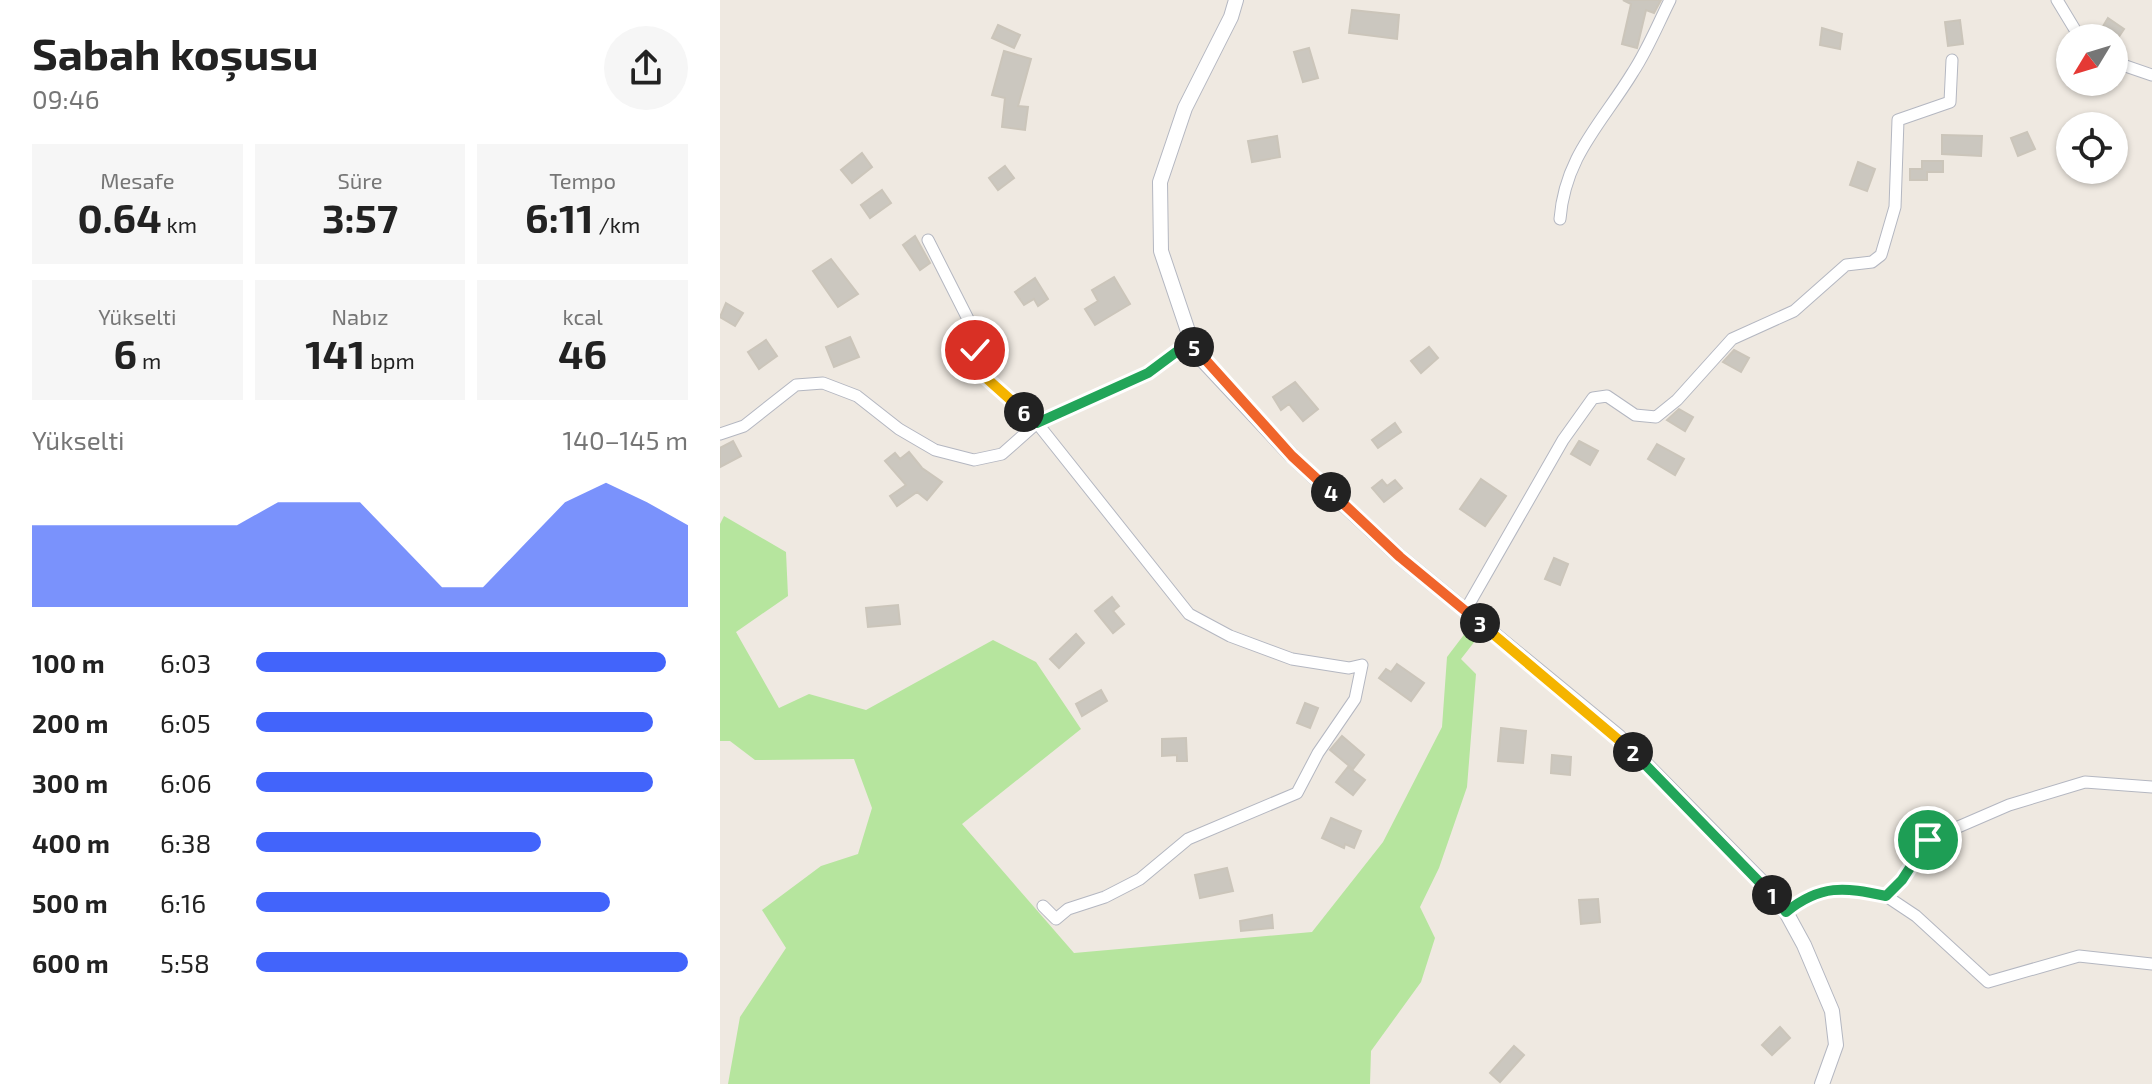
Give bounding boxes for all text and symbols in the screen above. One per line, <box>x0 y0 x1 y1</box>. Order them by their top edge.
north arrow <box>2056 24 2128 96</box>
map controls <box>2056 24 2128 184</box>
text: Sabah koşusu <box>32 26 319 79</box>
button: share <box>604 26 688 110</box>
text: 09:46 <box>32 83 100 114</box>
button: locate <box>2056 112 2128 184</box>
text: Mesafe <box>100 167 175 193</box>
text: Süre <box>337 167 383 193</box>
text: Tempo <box>549 167 616 193</box>
text: 0.64 <box>78 193 162 241</box>
text: 3:57 <box>322 193 398 241</box>
text: 6:11 <box>525 193 594 241</box>
text: km <box>162 211 197 237</box>
text: /km <box>594 211 640 237</box>
text: Yükselti <box>98 303 176 329</box>
text: Nabız <box>332 303 388 329</box>
text: kcal <box>563 303 603 329</box>
pin <box>941 316 1009 384</box>
pin: 5 <box>1174 327 1214 367</box>
icon: check <box>953 328 997 372</box>
text: 6 <box>113 329 137 377</box>
text: 141 <box>305 329 365 377</box>
text: 46 <box>558 329 607 377</box>
text: 5 <box>1188 334 1200 360</box>
text: m <box>137 347 161 373</box>
text: bpm <box>365 347 415 373</box>
pin: 6 <box>1004 392 1044 432</box>
text: 6 <box>1018 399 1030 425</box>
text: Yükselti <box>32 424 125 455</box>
text: 140–145 m <box>563 424 688 455</box>
pin: 4 <box>1311 472 1351 512</box>
text: 4 <box>1324 479 1338 505</box>
pin: 3 <box>1460 603 1500 643</box>
text: 3 <box>1474 610 1486 636</box>
text: 100 m <box>32 647 105 678</box>
text: 6:03 <box>160 647 211 678</box>
text: 200 m <box>32 707 108 738</box>
text: 6:05 <box>160 707 211 738</box>
pin: 2 <box>1613 732 1653 772</box>
text: 2 <box>1627 739 1639 765</box>
text: 300 m <box>32 767 108 798</box>
text: 6:06 <box>160 767 212 798</box>
pin <box>1894 806 1962 874</box>
icon: arrive <box>1906 818 1950 862</box>
text: 400 m <box>32 827 110 858</box>
text: 6:38 <box>160 827 211 858</box>
pin: 1 <box>1752 875 1792 915</box>
text: 1 <box>1767 882 1777 908</box>
text: 500 m <box>32 887 108 918</box>
text: 6:16 <box>160 887 206 918</box>
text: 600 m <box>32 947 109 978</box>
text: 5:58 <box>160 947 210 978</box>

